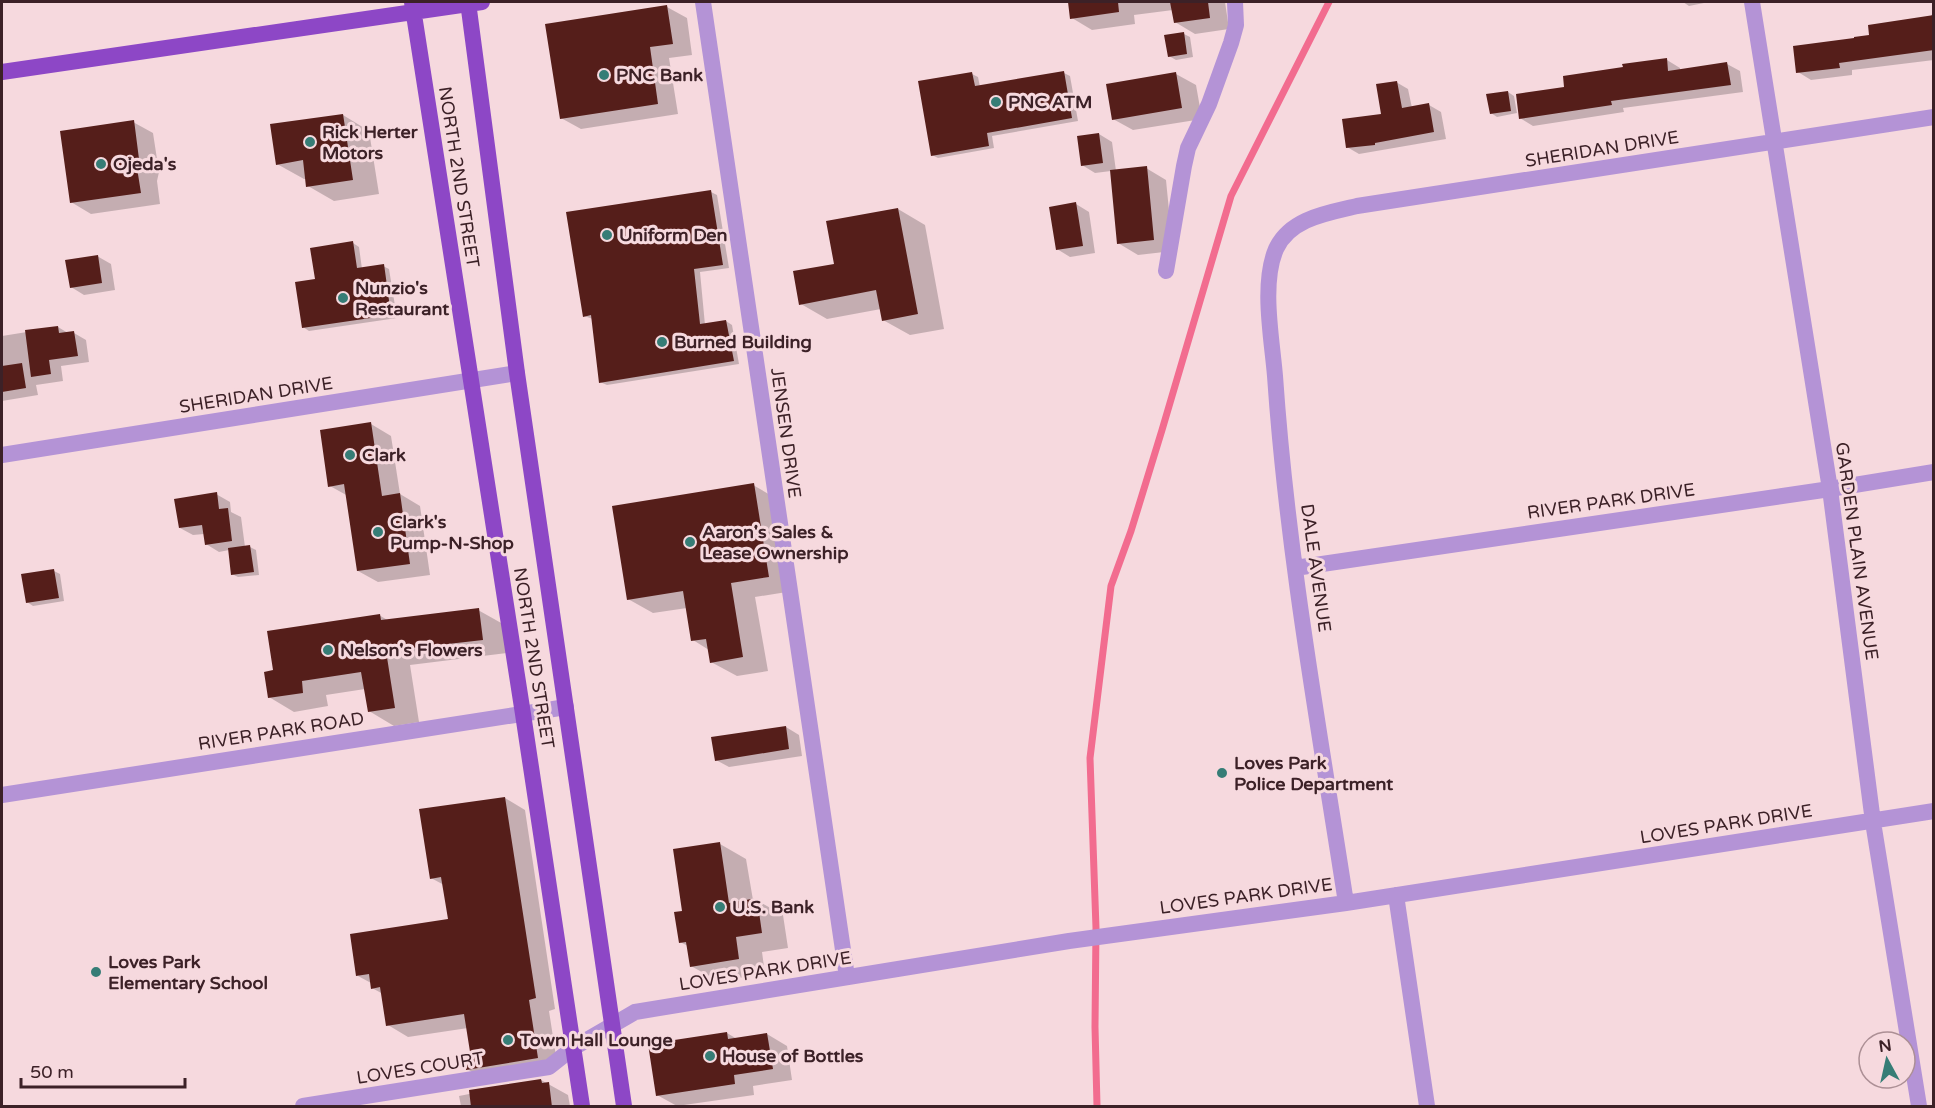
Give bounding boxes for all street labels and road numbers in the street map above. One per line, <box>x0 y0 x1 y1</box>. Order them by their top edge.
street label: NORTH 2ND STREET <box>434 85 484 269</box>
street label: SHERIDAN DRIVE <box>1524 126 1680 172</box>
street label: JENSEN DRIVE <box>766 366 806 500</box>
street label: SHERIDAN DRIVE <box>178 372 334 418</box>
street label: GARDEN PLAIN AVENUE <box>1831 441 1883 661</box>
street label: RIVER PARK DRIVE <box>1526 478 1696 524</box>
street label: DALE AVENUE <box>1296 502 1336 634</box>
street label: NORTH 2ND STREET <box>509 566 559 750</box>
street label: RIVER PARK ROAD <box>196 707 366 755</box>
street label: LOVES PARK DRIVE <box>1638 800 1814 848</box>
street label: LOVES PARK DRIVE <box>1158 873 1334 919</box>
street label: LOVES PARK DRIVE <box>677 947 853 995</box>
street label: LOVES COURT <box>355 1047 485 1089</box>

